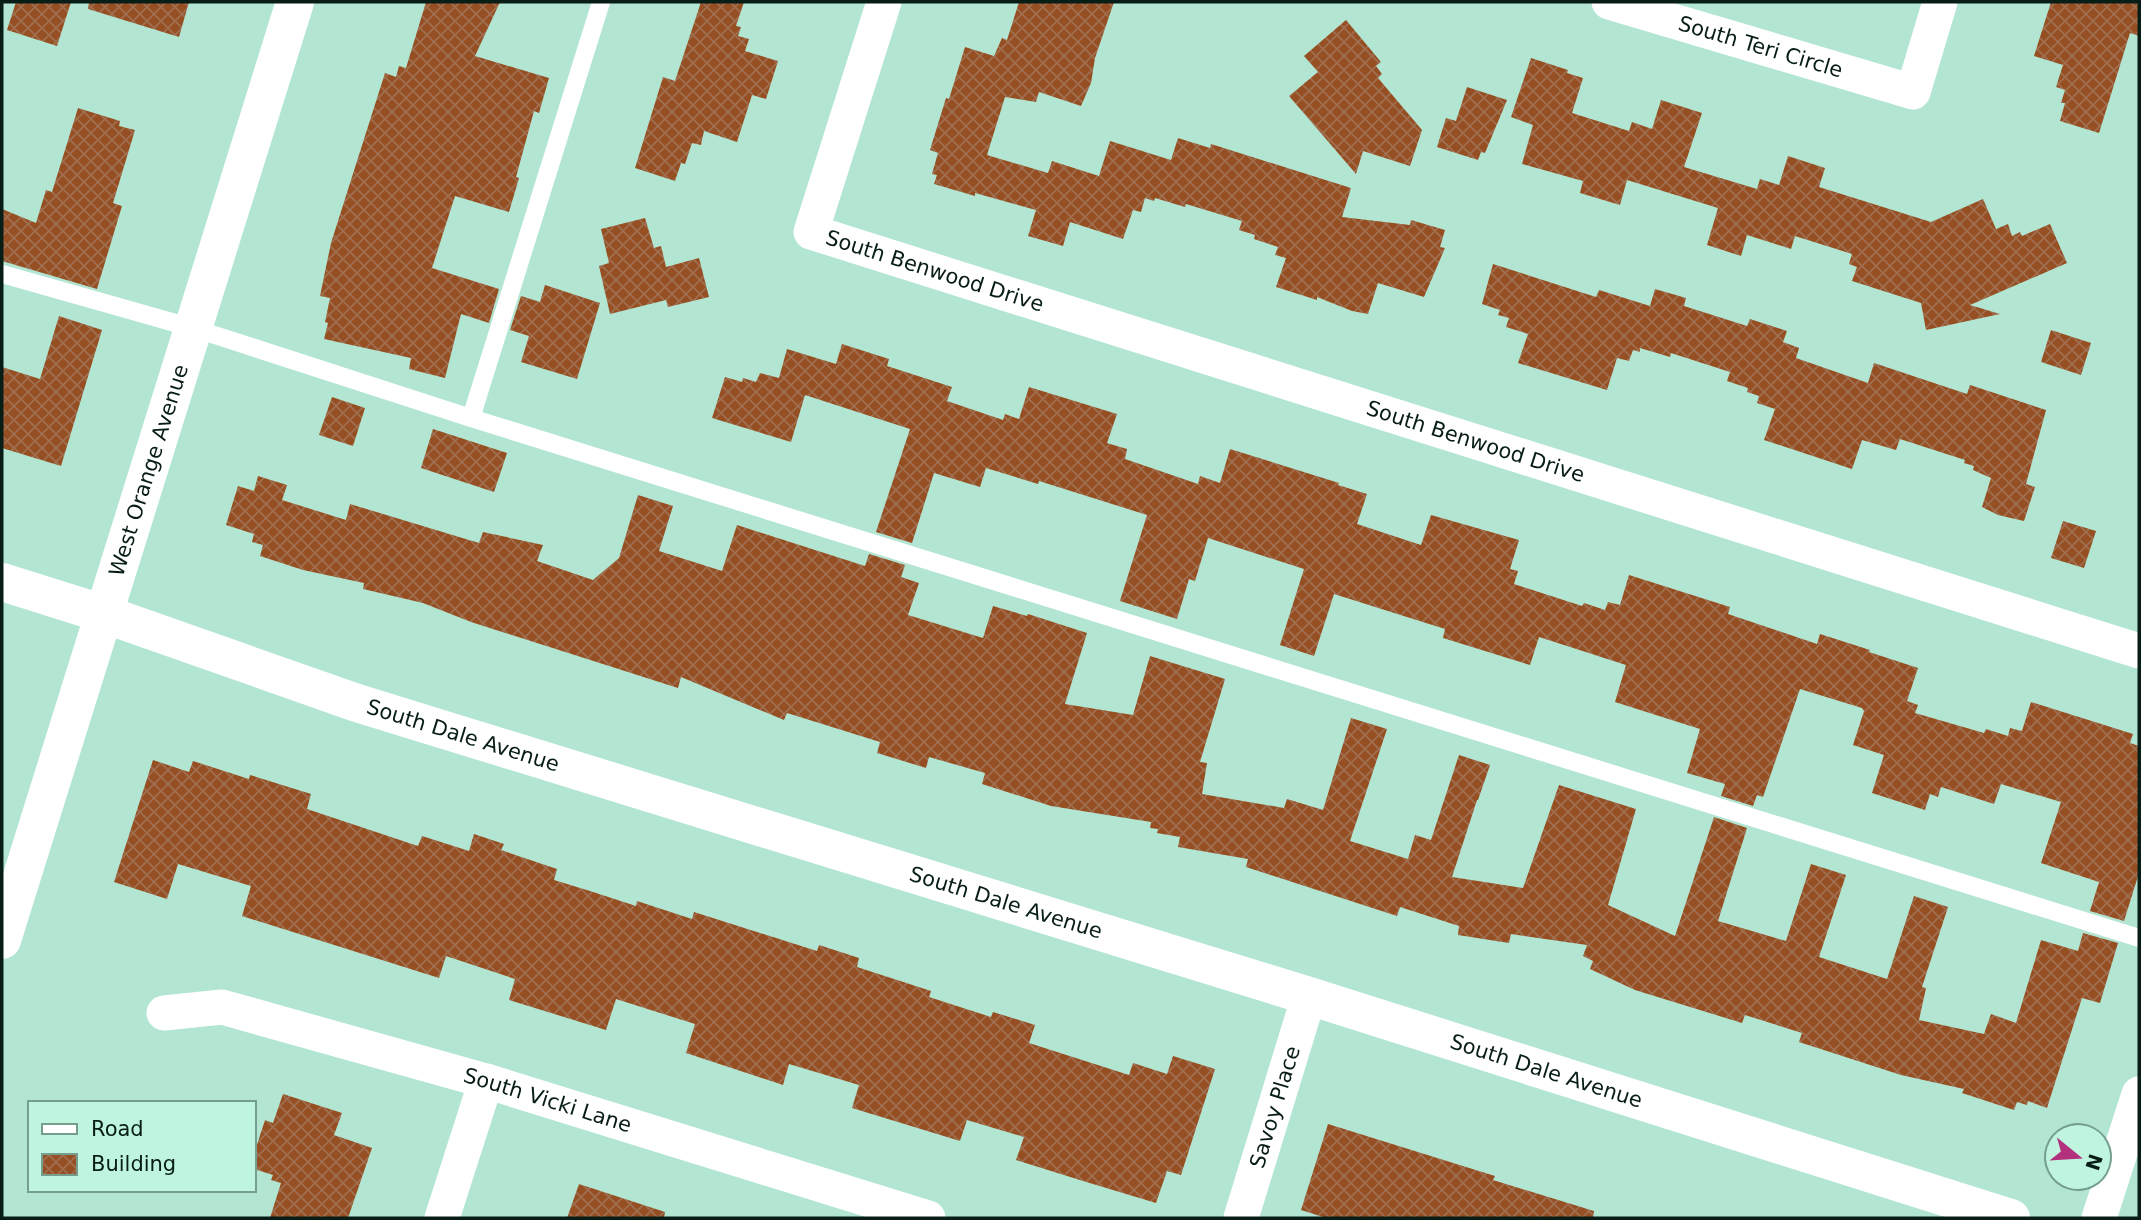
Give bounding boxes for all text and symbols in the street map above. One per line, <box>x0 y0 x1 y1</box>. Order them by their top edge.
street label: South Teri Circle <box>1676 11 1845 83</box>
street label: South Benwood Drive <box>823 225 1047 317</box>
street label: West Orange Avenue <box>104 361 193 579</box>
street label: South Benwood Drive <box>1363 396 1587 487</box>
street label: South Dale Avenue <box>364 695 562 777</box>
street label: South Dale Avenue <box>907 862 1105 944</box>
street label: South Dale Avenue <box>1447 1029 1645 1113</box>
street label: Savoy Place <box>1245 1043 1305 1171</box>
street label: South Vicki Lane <box>461 1063 635 1137</box>
legend <box>28 1101 256 1192</box>
text: Road <box>91 1117 144 1141</box>
north arrow <box>2043 1122 2113 1192</box>
text: N <box>2081 1151 2107 1173</box>
text: Building <box>91 1152 176 1176</box>

